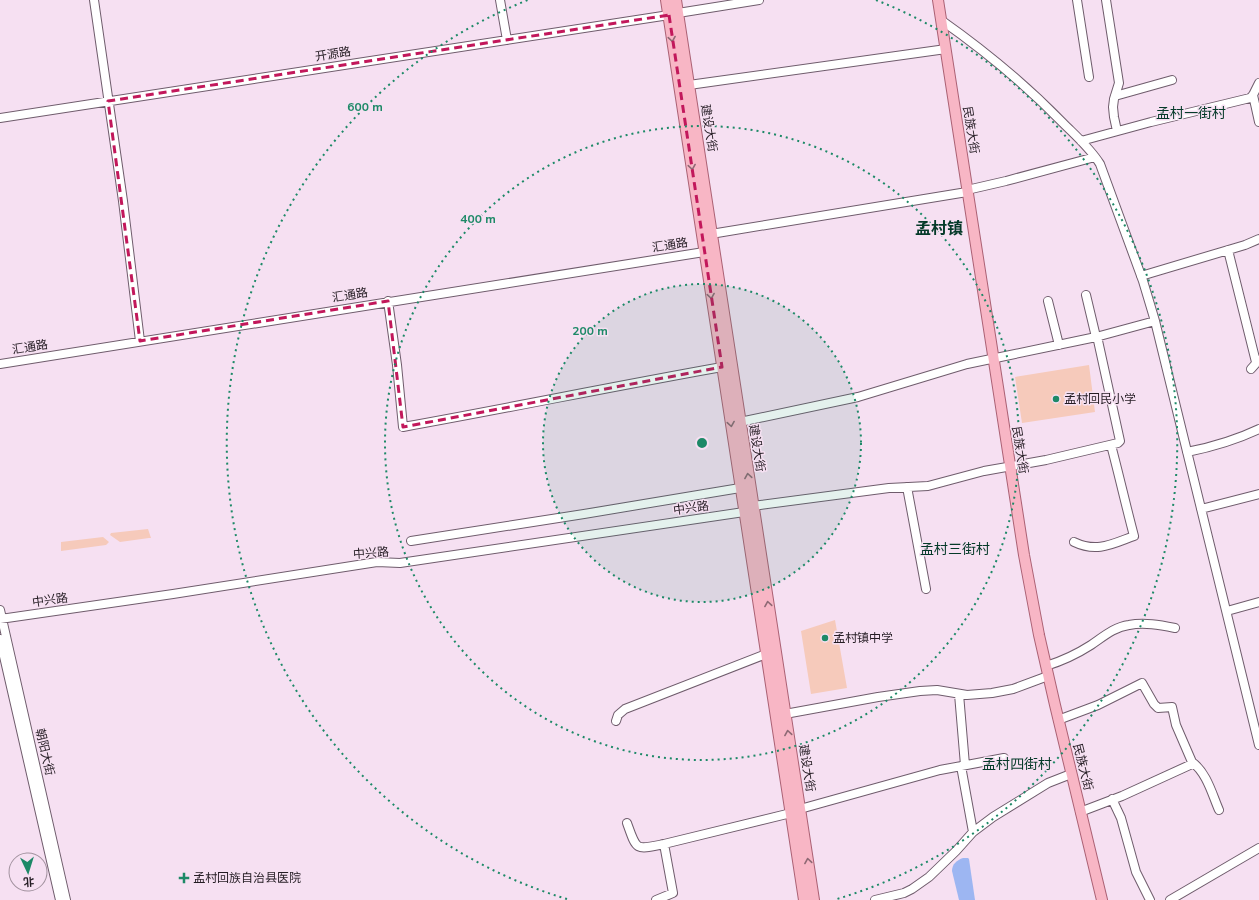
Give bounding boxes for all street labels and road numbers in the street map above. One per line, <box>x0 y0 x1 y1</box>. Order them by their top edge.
street label: 开源路 <box>314 43 352 65</box>
street label: 建设大街 <box>697 103 721 153</box>
street label: 民族大街 <box>959 105 983 155</box>
street label: 汇通路 <box>651 234 689 256</box>
street label: 汇通路 <box>331 284 369 306</box>
street label: 汇通路 <box>11 336 49 358</box>
street label: 建设大街 <box>745 423 769 473</box>
street label: 民族大街 <box>1008 425 1032 475</box>
street label: 中兴路 <box>672 498 710 518</box>
street label: 中兴路 <box>352 544 390 562</box>
street label: 中兴路 <box>31 590 69 610</box>
street label: 朝阳大街 <box>32 727 58 777</box>
street label: 民族大街 <box>1069 742 1097 792</box>
street label: 建设大街 <box>795 743 819 793</box>

